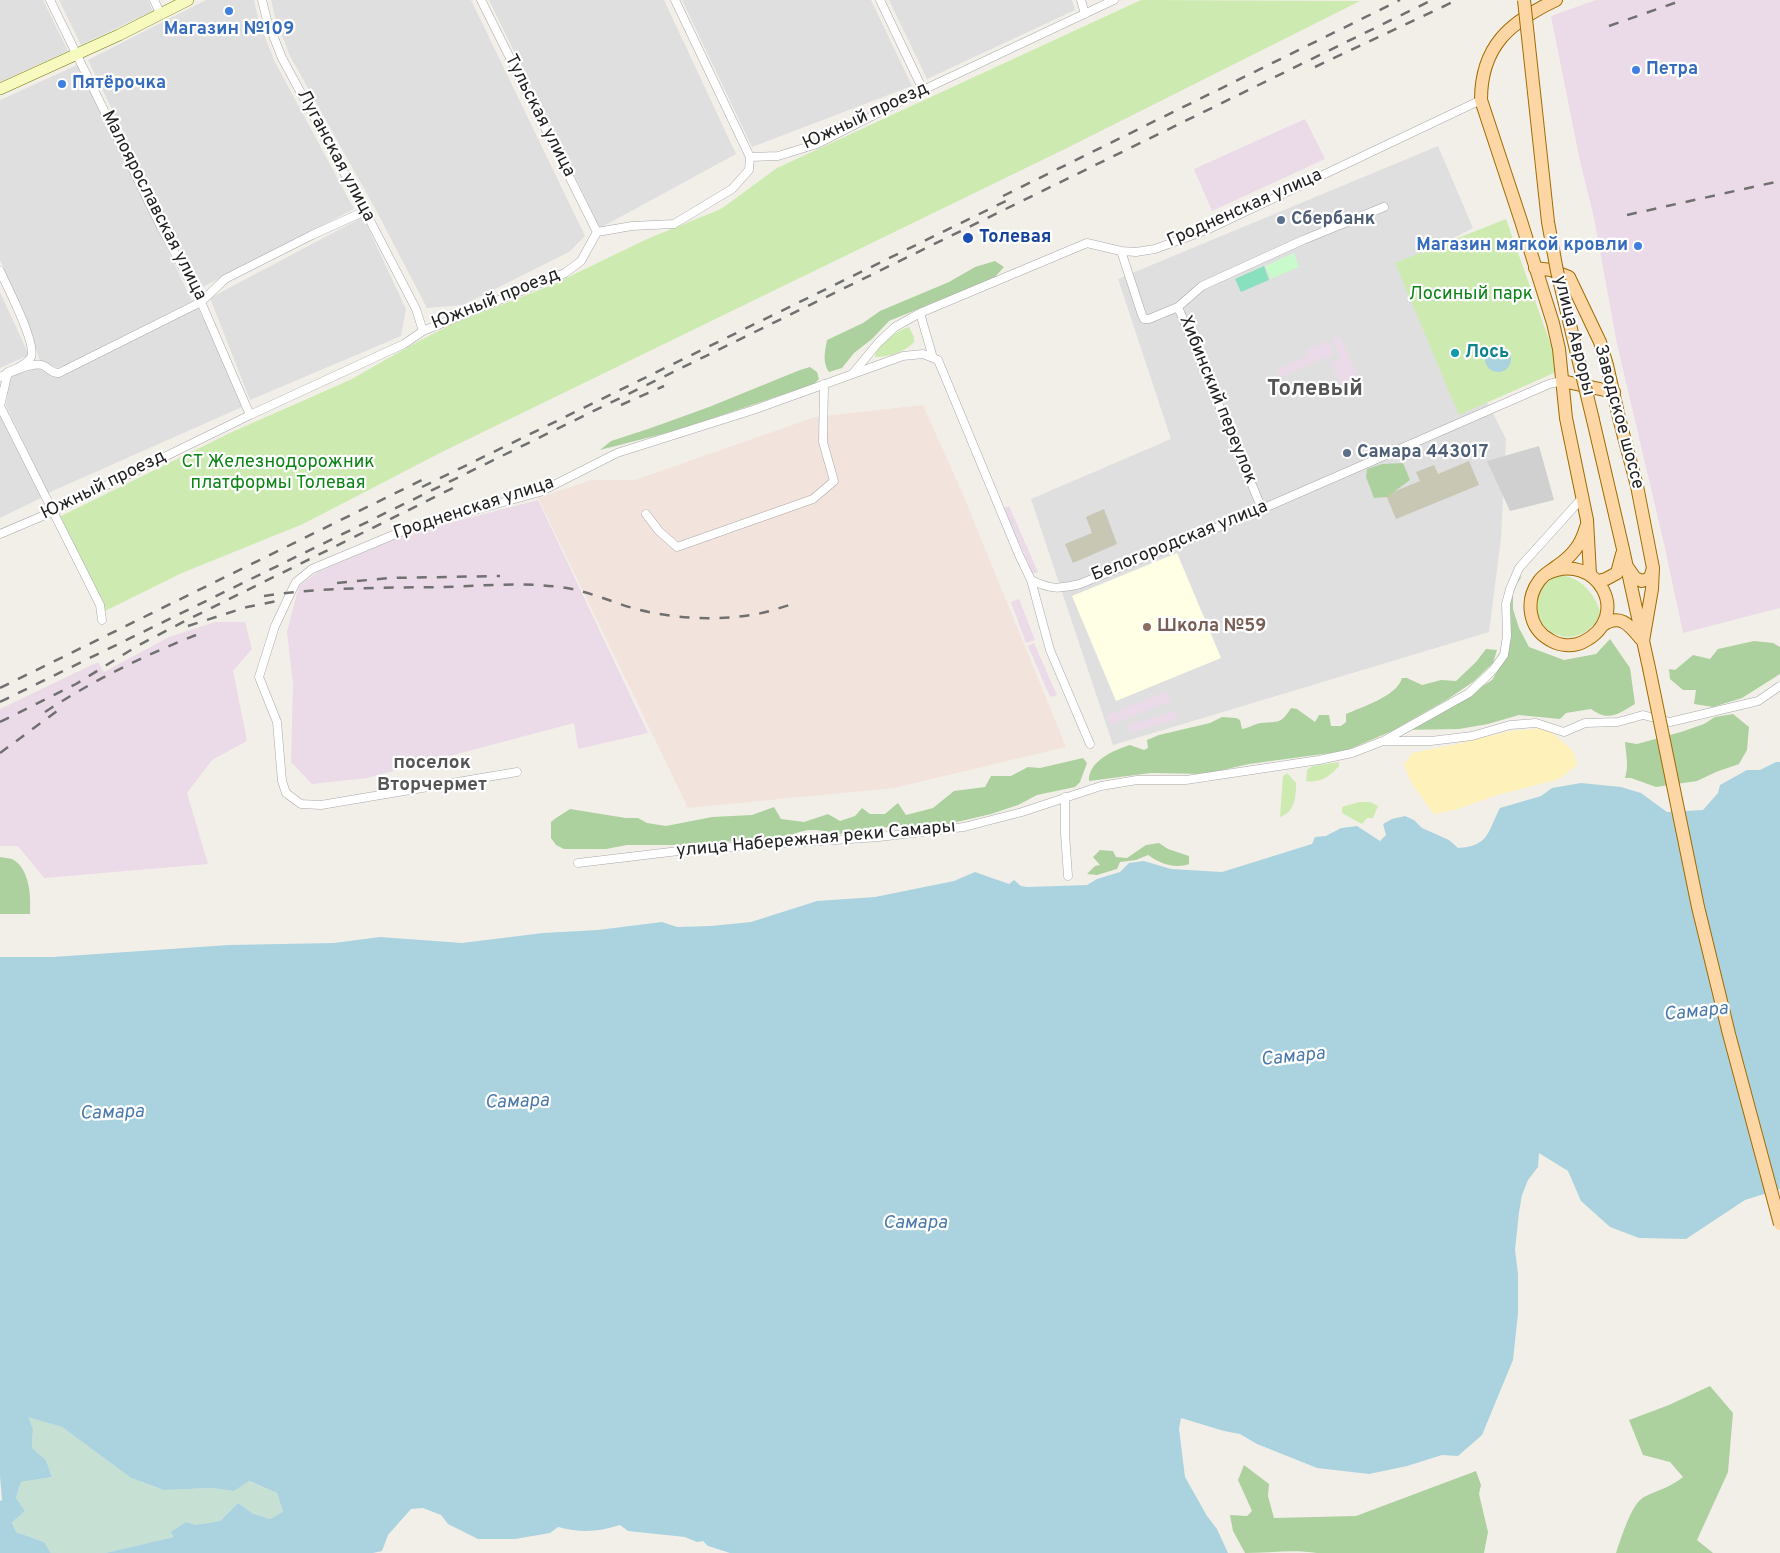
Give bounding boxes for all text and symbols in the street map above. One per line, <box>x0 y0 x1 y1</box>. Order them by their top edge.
marker: Магазин №109 <box>223 5 235 17</box>
place label: Магазин №109 <box>164 19 294 41</box>
street label: Тульская улица <box>499 51 579 181</box>
place label: Петра <box>1646 59 1698 81</box>
marker: Петра <box>1630 64 1642 76</box>
place label: Пятёрочка <box>72 73 166 95</box>
marker: Пятёрочка <box>56 78 68 90</box>
street label: Южный проезд <box>800 78 932 156</box>
street label: Луганская улица <box>291 86 379 226</box>
street label: Малоярославская улица <box>96 107 210 305</box>
street label: Гродненская улица <box>1164 165 1326 253</box>
place label: Сбербанк <box>1291 209 1375 231</box>
marker: Сбербанк <box>1275 214 1287 226</box>
place label: Толевая <box>979 227 1051 249</box>
marker: Толевая <box>961 231 975 245</box>
place label: Магазин мягкой кровли <box>1416 235 1628 257</box>
marker: Магазин мягкой кровли <box>1632 240 1644 252</box>
street label: Южный проезд <box>429 264 563 336</box>
street label: улица Авроры <box>1548 274 1598 398</box>
park label: Лосиный парк <box>1409 284 1533 306</box>
street label: Хибинский переулок <box>1173 313 1261 487</box>
place label: Лось <box>1465 342 1509 364</box>
street label: Заводское шоссе <box>1588 342 1648 492</box>
marker: Лось <box>1449 347 1461 359</box>
district label: Толевый <box>1267 378 1363 404</box>
place label: Самара 443017 <box>1357 442 1488 464</box>
street label: Южный проезд <box>38 446 170 526</box>
marker: Самара 443017 <box>1341 447 1353 459</box>
park label: СТ Железнодорожник платформы Толевая <box>181 452 375 494</box>
street label: Гродненская улица <box>391 473 557 545</box>
street label: Белогородская улица <box>1089 497 1271 587</box>
place label: Школа №59 <box>1157 616 1266 638</box>
marker: Школа №59 <box>1141 621 1153 633</box>
district label: поселок Вторчермет <box>377 753 487 797</box>
street label: улица Набережная реки Самары <box>676 817 956 863</box>
water label: Самара <box>1663 998 1729 1028</box>
water label: Самара <box>1260 1043 1326 1073</box>
water label: Самара <box>484 1090 550 1116</box>
water label: Самара <box>79 1101 145 1127</box>
water label: Самара <box>883 1213 947 1235</box>

